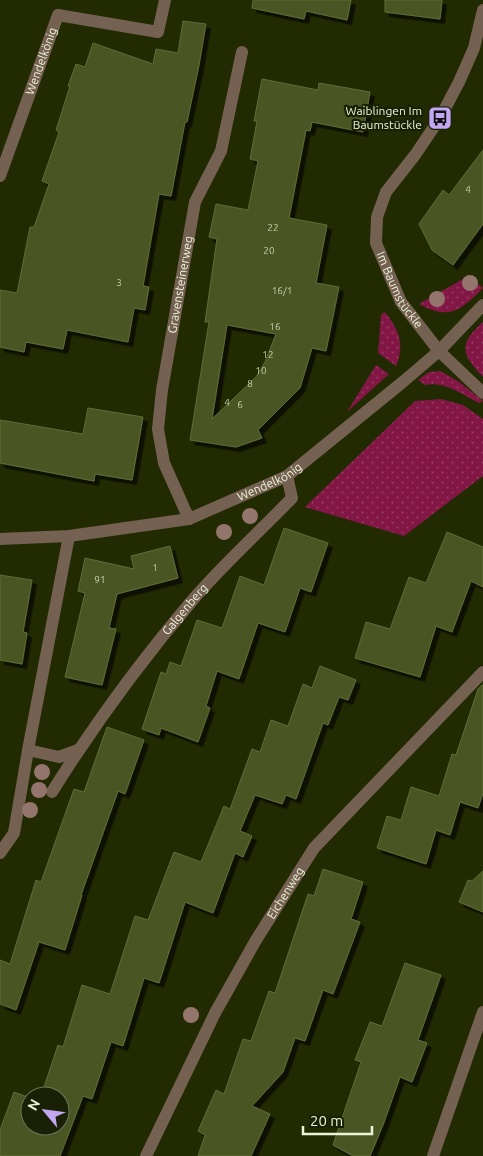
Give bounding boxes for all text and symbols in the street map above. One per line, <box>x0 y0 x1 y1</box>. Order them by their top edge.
street label: Wendelkönig <box>23 26 59 97</box>
place label: Waiblingen Im Baumstückle <box>346 104 422 131</box>
bus stop icon: Waiblingen Im Baumstückle <box>427 105 453 131</box>
house number: 4 <box>465 184 471 195</box>
house number: 22 <box>267 222 279 233</box>
street label: Gravensteinerweg <box>165 235 195 334</box>
house number: 20 <box>263 245 275 256</box>
street label: Im Baumstückle <box>374 250 426 331</box>
house number: 3 <box>116 277 122 288</box>
house number: 16/1 <box>272 285 292 296</box>
house number: 16 <box>269 321 281 332</box>
house number: 12 <box>262 349 274 360</box>
house number: 10 <box>255 365 267 376</box>
house number: 8 <box>247 378 253 389</box>
house number: 4 <box>224 397 230 408</box>
house number: 6 <box>237 399 243 410</box>
street label: Wendelkönig <box>235 460 304 503</box>
house number: 1 <box>152 562 158 573</box>
house number: 91 <box>94 574 106 585</box>
street label: Galgenberg <box>159 581 210 637</box>
street label: Eichenweg <box>264 865 306 921</box>
north arrow <box>20 1086 70 1136</box>
text: N <box>24 1096 43 1113</box>
scale bar <box>303 1104 372 1136</box>
text: 20 m <box>310 1112 343 1129</box>

